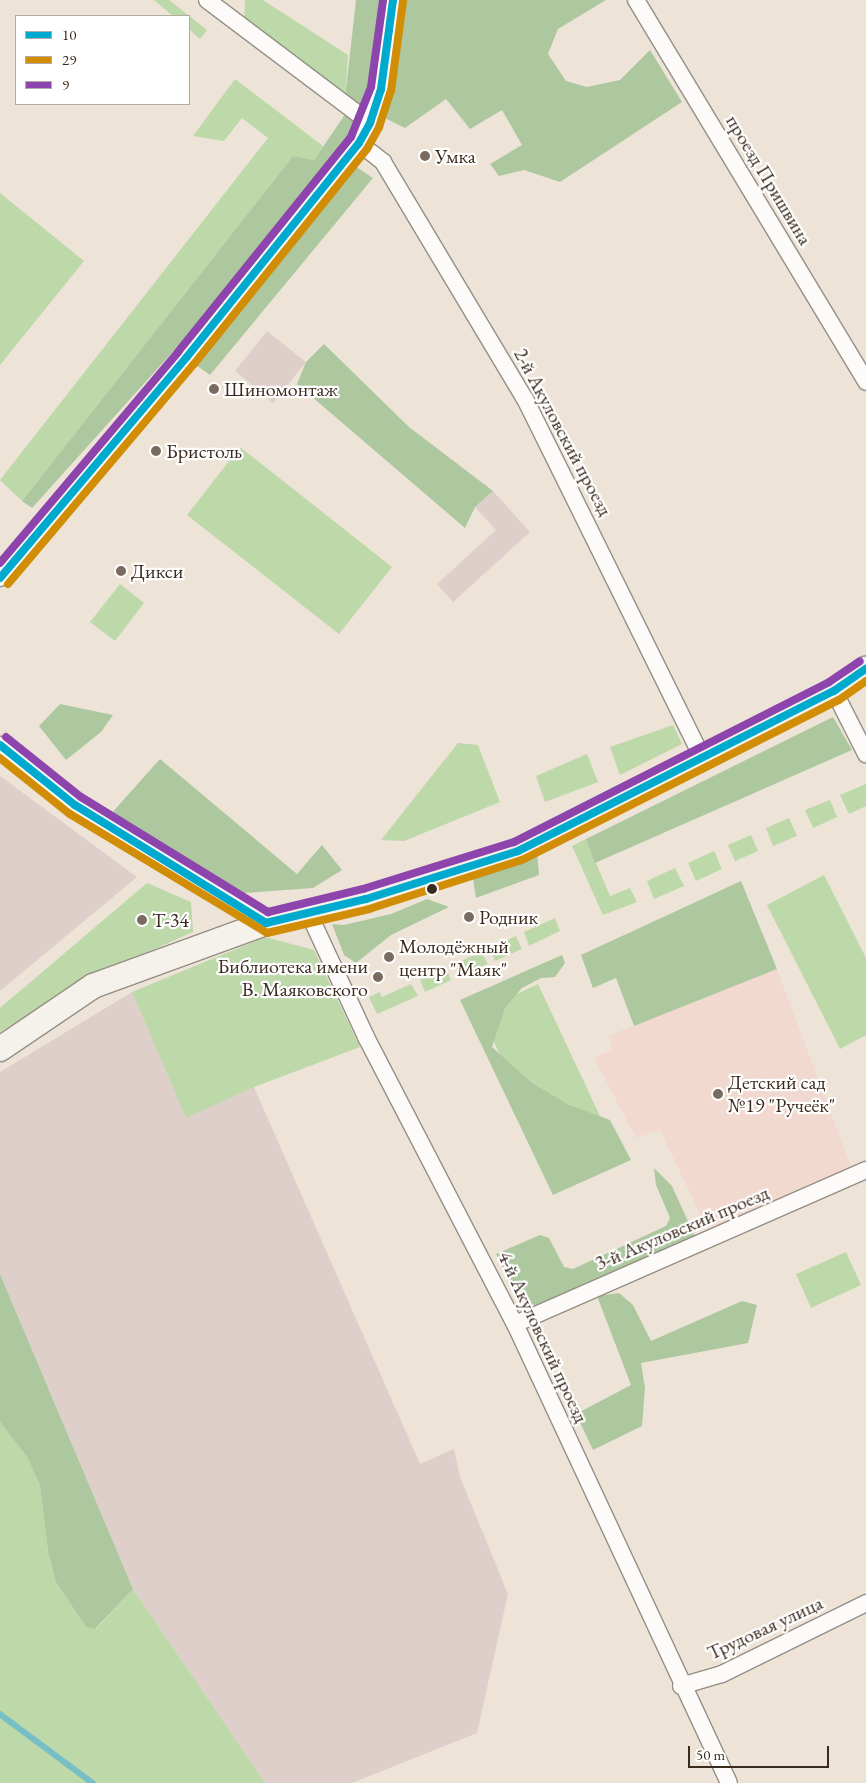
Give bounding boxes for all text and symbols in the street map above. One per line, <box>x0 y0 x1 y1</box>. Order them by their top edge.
legend <box>15 15 190 105</box>
text: 10 <box>62 25 76 44</box>
text: 29 <box>62 50 76 69</box>
text: 9 <box>62 75 69 94</box>
street label: проезд Пришвина <box>721 111 817 249</box>
place label: Умка <box>435 144 476 168</box>
marker: Умка <box>419 150 431 162</box>
street label: 2-й Акуловский проезд <box>509 344 617 520</box>
place label: Шиномонтаж <box>224 377 338 401</box>
marker: Шиномонтаж <box>208 383 220 395</box>
place label: Бристоль <box>166 439 242 463</box>
marker: Бристоль <box>150 445 162 457</box>
place label: Дикси <box>131 559 183 583</box>
marker: Дикси <box>115 565 127 577</box>
unlabelled marker <box>427 884 437 894</box>
place label: Родник <box>479 905 538 929</box>
place label: Т-34 <box>152 908 189 932</box>
marker: Родник <box>463 911 475 923</box>
marker: Т-34 <box>136 914 148 926</box>
place label: Молодёжный центр "Маяк" <box>399 934 509 981</box>
marker: Молодёжный центр "Маяк" <box>383 951 395 963</box>
place label: Библиотека имени В. Маяковского <box>218 954 368 1001</box>
marker: Библиотека имени В. Маяковского <box>372 971 384 983</box>
place label: Детский сад №19 "Ручеёк" <box>728 1070 835 1117</box>
marker: Детский сад №19 "Ручеёк" <box>712 1088 724 1100</box>
street label: 3-й Акуловский проезд <box>592 1181 772 1275</box>
street label: 4-й Акуловский проезд <box>493 1247 593 1427</box>
street label: Трудовая улица <box>703 1591 827 1665</box>
scale bar <box>691 1736 832 1768</box>
text: 50 m <box>696 1745 725 1764</box>

